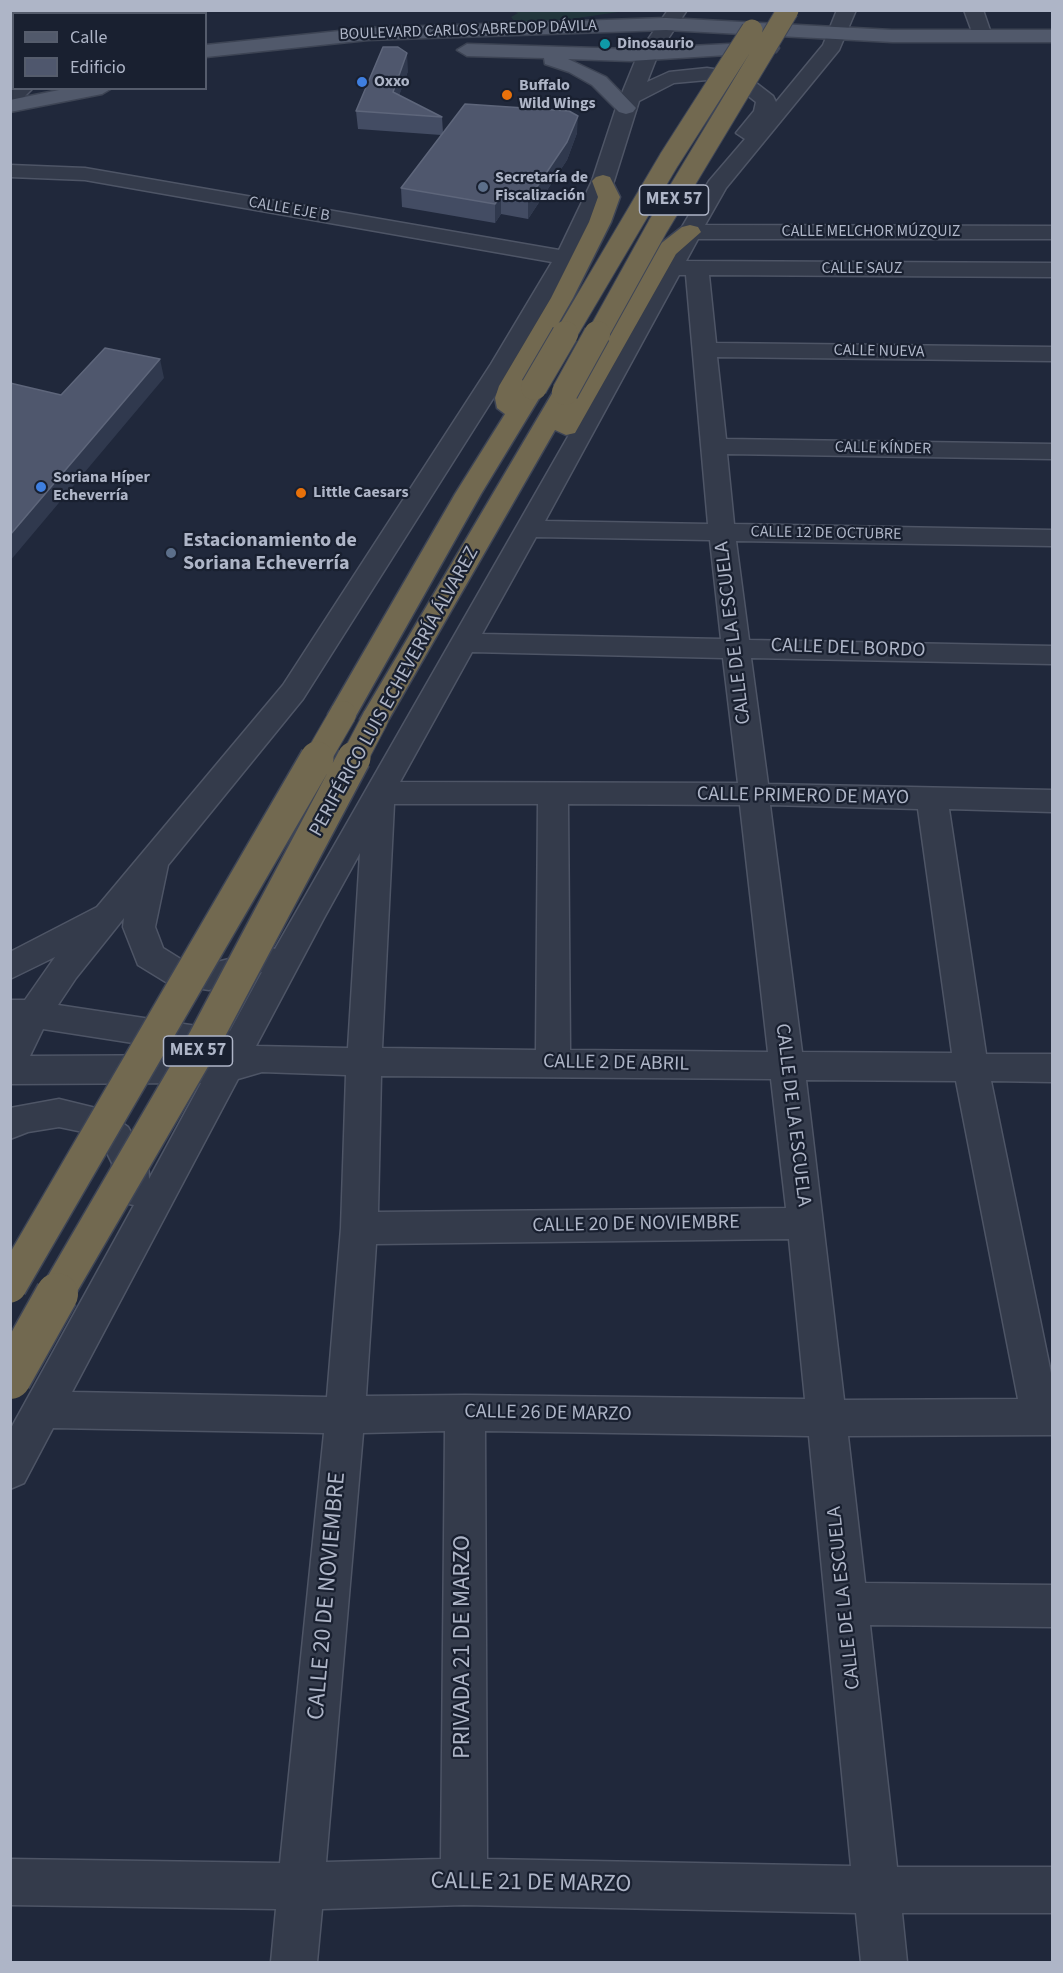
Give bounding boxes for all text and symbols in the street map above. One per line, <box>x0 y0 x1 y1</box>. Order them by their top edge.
legend <box>12 12 207 90</box>
street label: BOULEVARD CARLOS ABREDOP DÁVILA <box>339 17 597 45</box>
text: Calle <box>70 25 107 50</box>
place label: Dinosaurio <box>617 34 694 54</box>
marker: Dinosaurio <box>598 37 612 51</box>
text: Edificio <box>70 55 126 80</box>
place label: Oxxo <box>374 72 410 92</box>
marker: Oxxo <box>355 75 369 89</box>
place label: Buffalo Wild Wings <box>519 76 596 114</box>
marker: Buffalo Wild Wings <box>500 88 514 102</box>
place label: Secretaría de Fiscalización <box>495 168 588 206</box>
marker: Secretaría de Fiscalización <box>476 180 490 194</box>
road number: MEX 57 <box>640 185 708 215</box>
street label: CALLE EJE B <box>247 193 331 227</box>
street label: CALLE MELCHOR MÚZQUIZ <box>782 222 960 242</box>
street label: CALLE SAUZ <box>822 259 902 279</box>
street label: CALLE NUEVA <box>833 342 925 362</box>
street label: CALLE KÍNDER <box>835 439 931 459</box>
place label: Soriana Híper Echeverría <box>53 468 150 506</box>
marker: Soriana Híper Echeverría <box>34 480 48 494</box>
place label: Little Caesars <box>313 483 409 503</box>
marker: Little Caesars <box>294 486 308 500</box>
street label: CALLE 12 DE OCTUBRE <box>750 523 902 545</box>
place label: Estacionamiento de Soriana Echeverría <box>183 530 357 577</box>
street label: CALLE DE LA ESCUELA <box>711 540 757 726</box>
street label: PERIFÉRICO LUIS ECHEVERRÍA ÁLVAREZ <box>305 543 485 841</box>
marker: Estacionamiento de Soriana Echeverría <box>164 546 178 560</box>
street label: CALLE DEL BORDO <box>770 634 926 664</box>
street label: CALLE PRIMERO DE MAYO <box>697 783 909 811</box>
street label: CALLE DE LA ESCUELA <box>769 1022 815 1208</box>
road number: MEX 57 <box>164 1036 232 1066</box>
street label: CALLE 2 DE ABRIL <box>543 1051 689 1077</box>
street label: CALLE 20 DE NOVIEMBRE <box>532 1211 740 1239</box>
street label: CALLE 26 DE MARZO <box>464 1401 632 1427</box>
street label: CALLE 20 DE NOVIEMBRE <box>303 1471 353 1721</box>
street label: CALLE DE LA ESCUELA <box>823 1505 867 1691</box>
street label: PRIVADA 21 DE MARZO <box>450 1535 478 1759</box>
street label: CALLE 21 DE MARZO <box>430 1868 632 1900</box>

